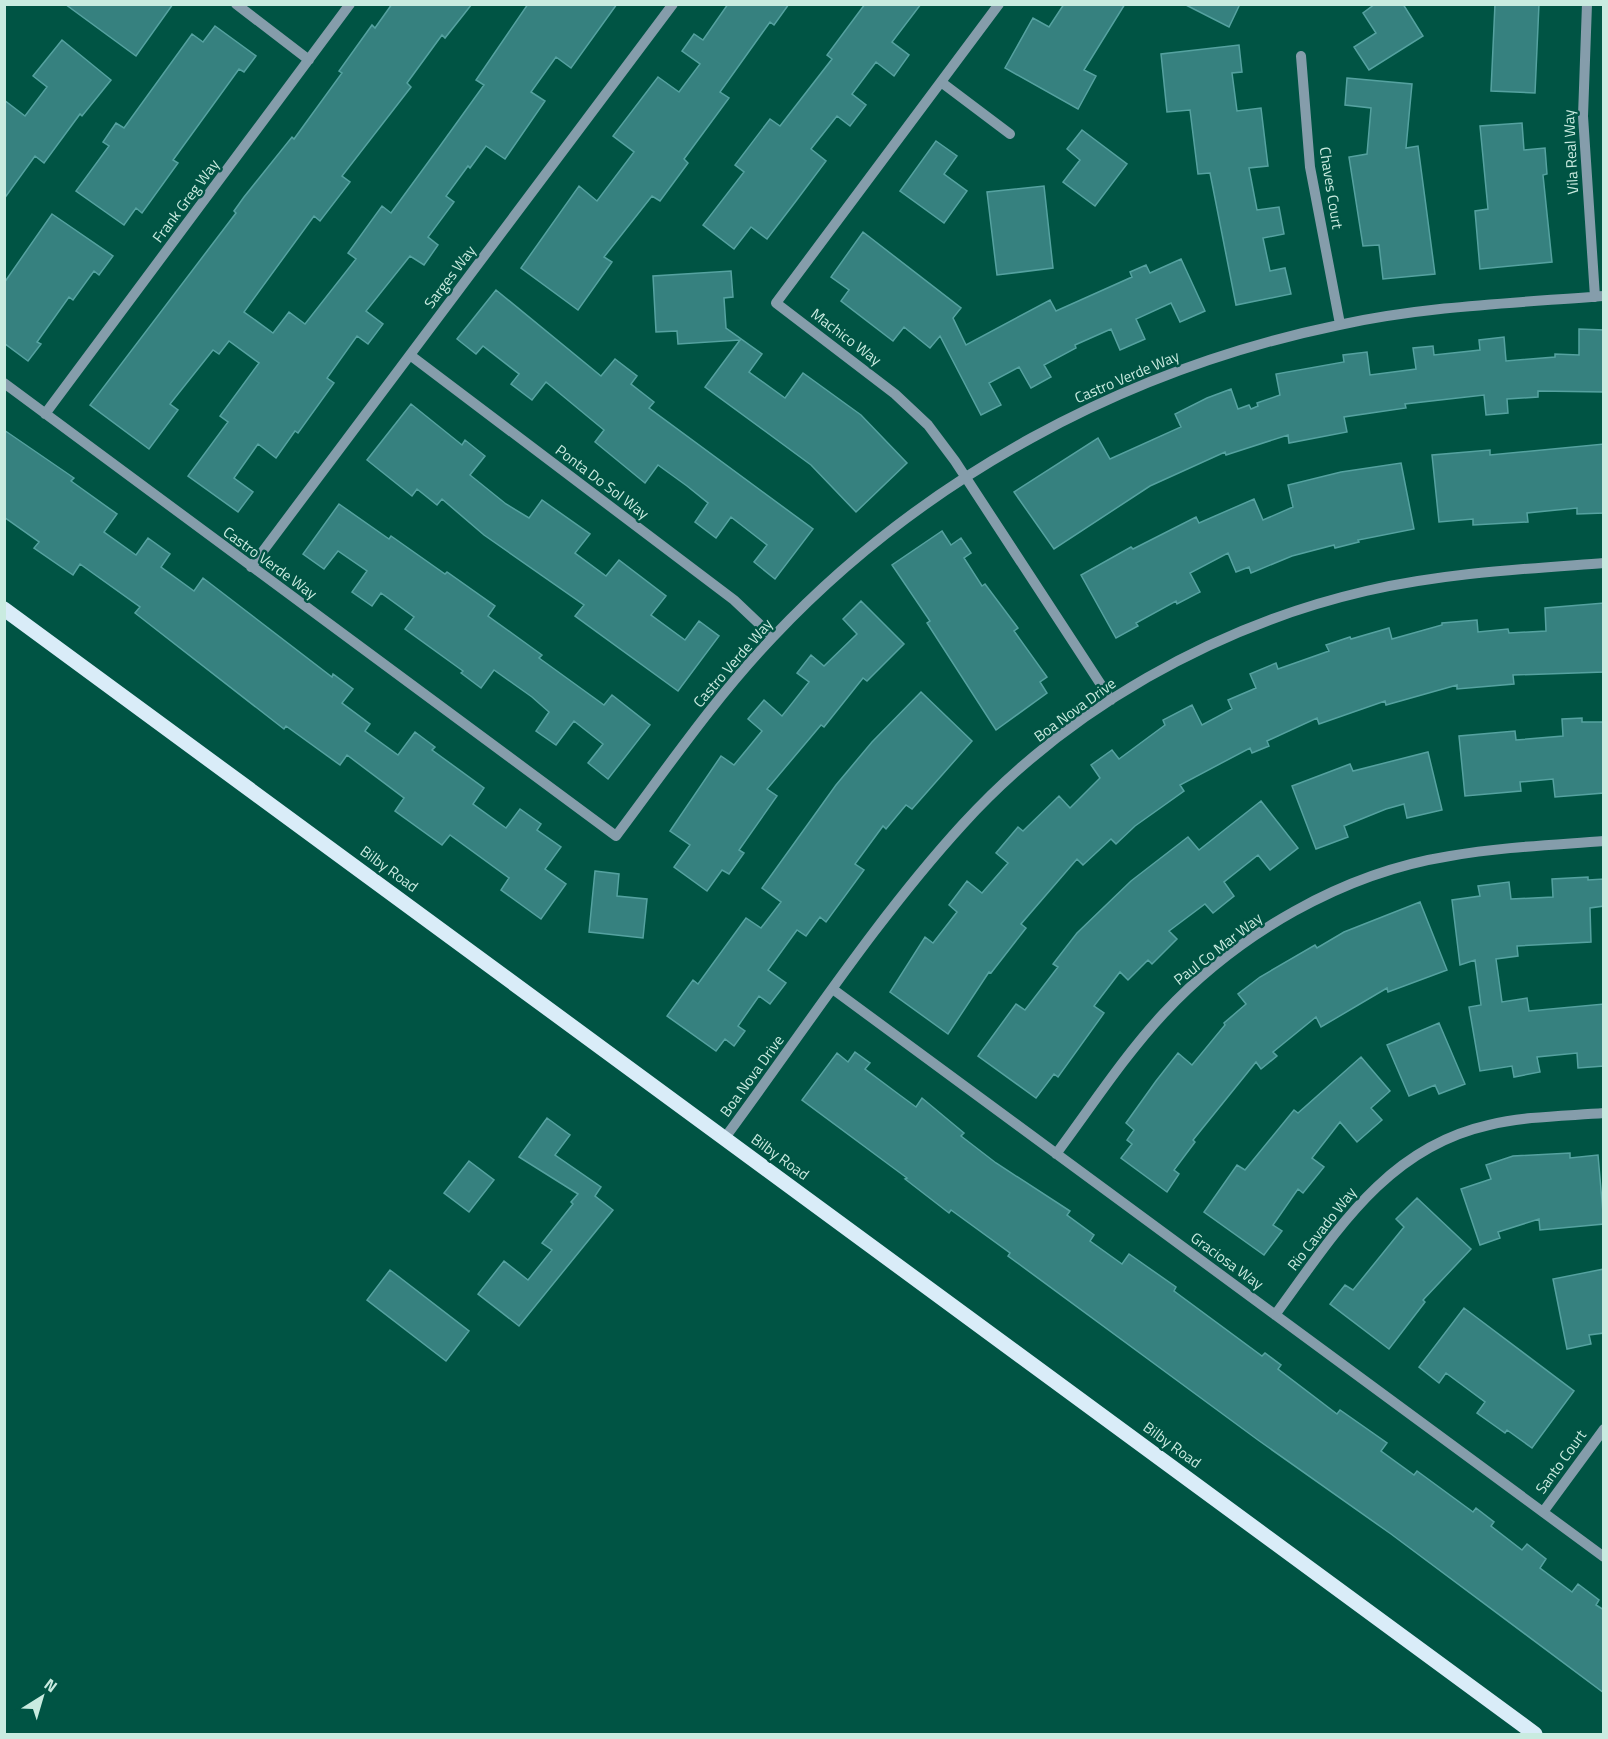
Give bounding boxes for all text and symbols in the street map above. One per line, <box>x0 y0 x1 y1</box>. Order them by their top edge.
street label: Vila Real Way <box>1557 109 1584 195</box>
street label: Chaves Court <box>1314 145 1349 231</box>
street label: Frank Greg Way <box>146 154 225 247</box>
street label: Sarges Way <box>418 240 481 313</box>
street label: Machico Way <box>806 302 887 371</box>
street label: Castro Verde Way <box>1071 344 1183 409</box>
street label: Ponta Do Sol Way <box>551 439 654 525</box>
street label: Castro Verde Way <box>218 521 322 605</box>
street label: Castro Verde Way <box>687 613 778 712</box>
street label: Boa Nova Drive <box>1029 672 1121 747</box>
street label: Bilby Road <box>356 840 423 898</box>
street label: Paul Co Mar Way <box>1169 907 1267 991</box>
street label: Boa Nova Drive <box>714 1030 789 1122</box>
street label: Bilby Road <box>747 1128 814 1186</box>
street label: Rio Cavado Way <box>1281 1182 1362 1276</box>
street label: Graciosa Way <box>1186 1226 1269 1295</box>
street label: Bilby Road <box>1139 1416 1206 1474</box>
street label: Santo Court <box>1529 1424 1592 1499</box>
north arrow <box>12 1667 72 1727</box>
text: N <box>39 1672 63 1698</box>

